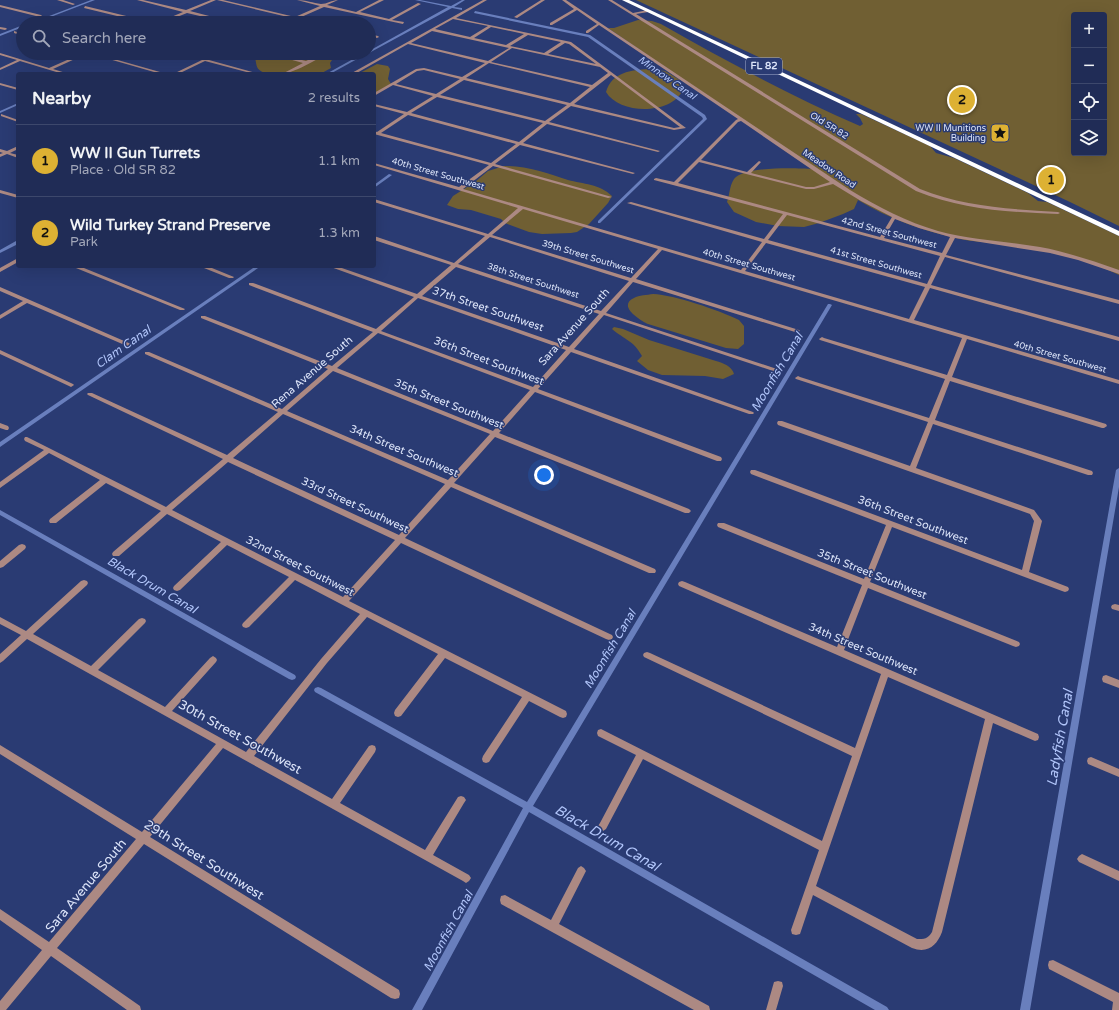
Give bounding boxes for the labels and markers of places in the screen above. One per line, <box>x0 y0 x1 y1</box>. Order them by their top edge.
pin: 2 <box>949 85 975 115</box>
place icon: WW II Munitions Building <box>989 122 1011 144</box>
place label: WW II Munitions Building <box>915 123 986 144</box>
pin: 1 <box>1038 165 1064 195</box>

